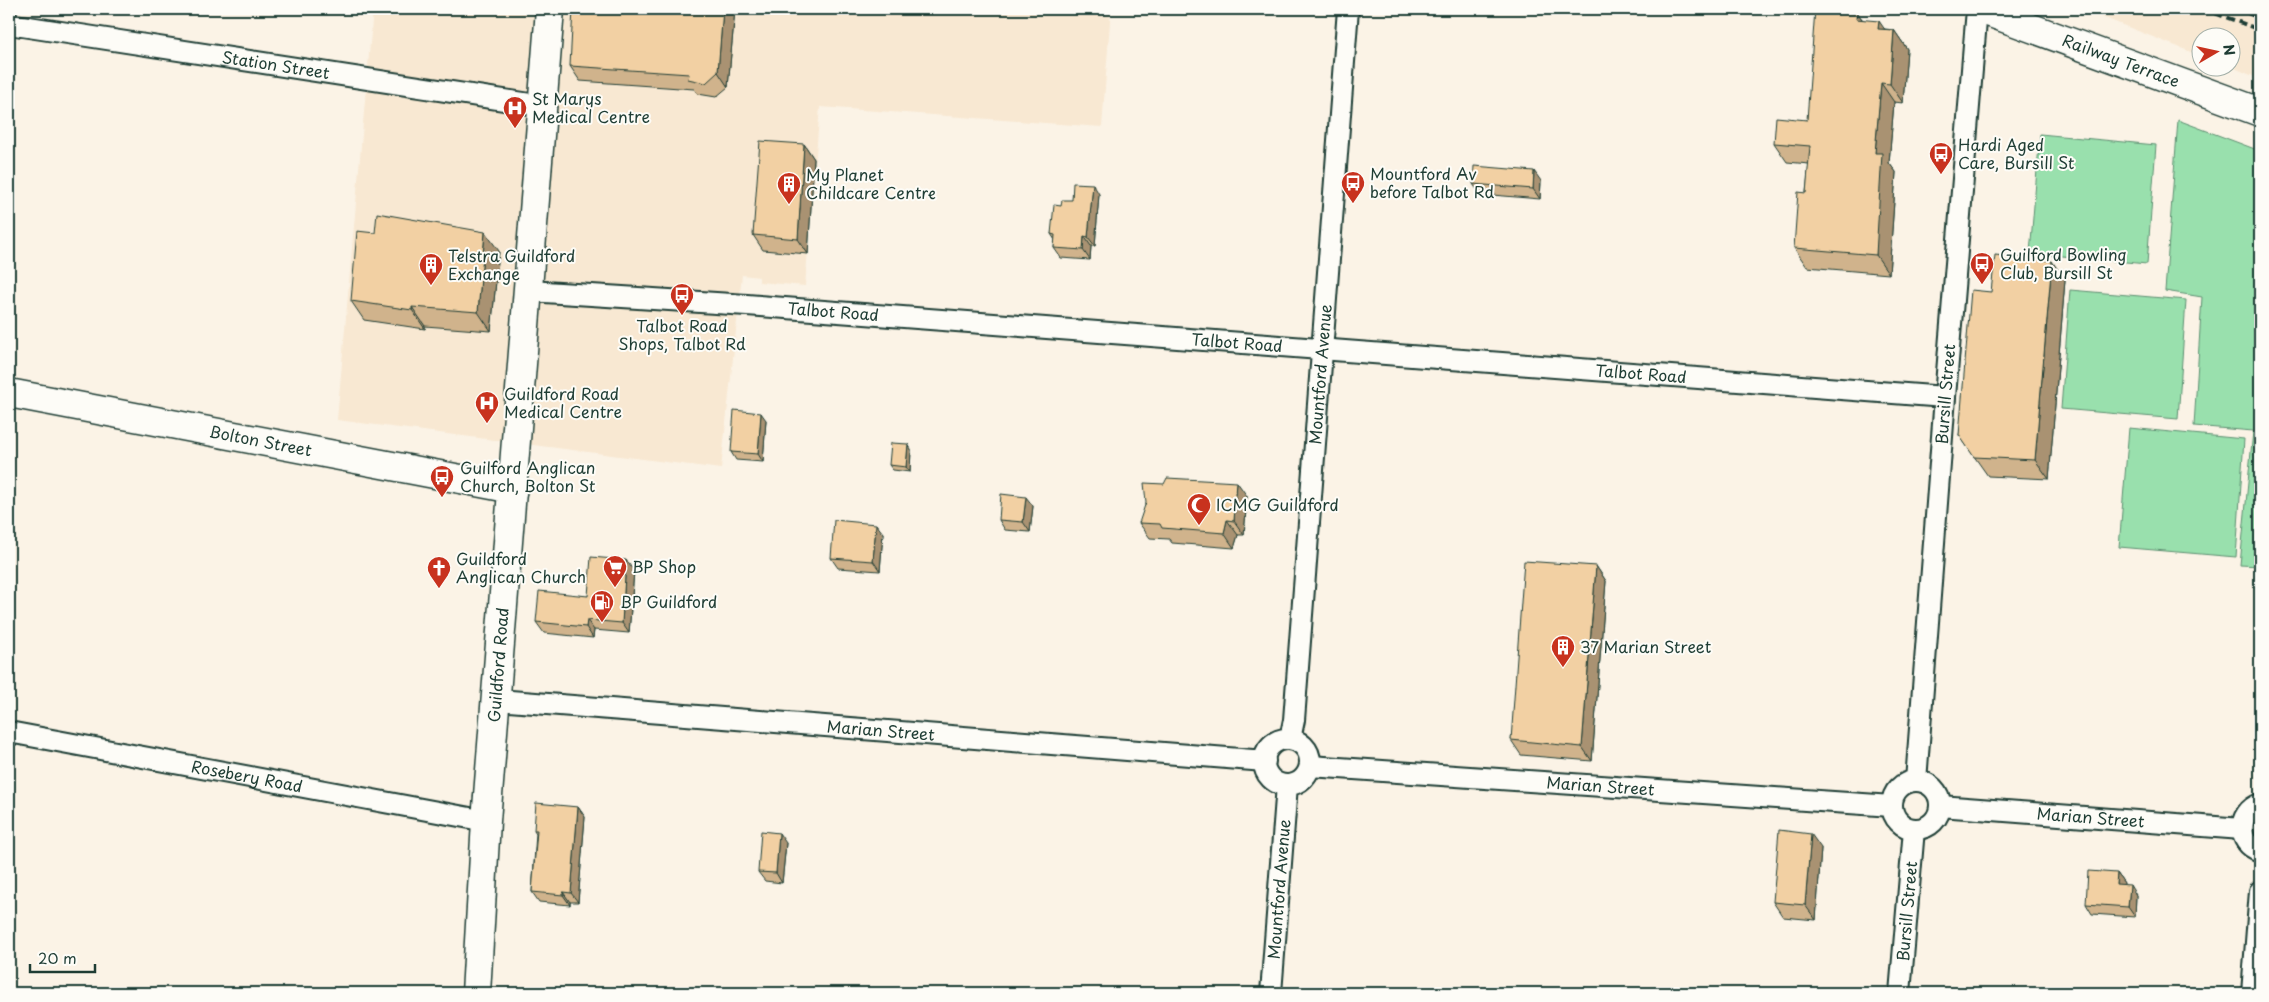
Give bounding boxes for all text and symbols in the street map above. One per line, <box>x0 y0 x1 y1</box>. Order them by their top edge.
street label: Railway Terrace <box>2059 27 2183 92</box>
north arrow <box>2192 28 2242 78</box>
text: N <box>2218 43 2241 57</box>
street label: Station Street <box>221 44 332 84</box>
place label: St Marys Medical Centre <box>532 86 650 128</box>
hospital icon: St Marys Medical Centre <box>502 95 528 129</box>
place label: Hardi Aged Care, Bursill St <box>1958 132 2074 174</box>
bus stop icon: Hardi Aged Care, Bursill St <box>1928 141 1954 175</box>
place label: Mountford Av before Talbot Rd <box>1370 161 1494 203</box>
place label: My Planet Childcare Centre <box>806 162 936 204</box>
bus stop icon: Mountford Av before Talbot Rd <box>1340 170 1366 204</box>
building icon: My Planet Childcare Centre <box>776 171 802 205</box>
place label: Guilford Bowling Club, Bursill St <box>2000 242 2127 284</box>
place label: Telstra Guildford Exchange <box>448 243 575 285</box>
bus stop icon: Guilford Bowling Club, Bursill St <box>1969 251 1995 285</box>
building icon: Telstra Guildford Exchange <box>418 252 444 286</box>
bus stop icon: Talbot Road Shops, Talbot Rd <box>669 282 695 316</box>
street label: Talbot Road <box>787 295 880 326</box>
street label: Mountford Avenue <box>1302 303 1337 445</box>
place label: Talbot Road Shops, Talbot Rd <box>618 313 746 355</box>
street label: Talbot Road <box>1191 326 1284 357</box>
street label: Bursill Street <box>1928 343 1960 445</box>
street label: Talbot Road <box>1595 357 1687 388</box>
place label: Guildford Road Medical Centre <box>504 381 622 423</box>
hospital icon: Guildford Road Medical Centre <box>474 390 500 424</box>
street label: Bolton Street <box>207 418 314 462</box>
place label: Guilford Anglican Church, Bolton St <box>460 455 595 497</box>
bus stop icon: Guilford Anglican Church, Bolton St <box>429 464 455 498</box>
mosque icon: ICMG Guildford <box>1186 492 1212 526</box>
place label: ICMG Guildford <box>1216 492 1339 516</box>
place label: Guildford Anglican Church <box>456 546 586 588</box>
supermarket icon: BP Shop <box>602 554 628 588</box>
place label: BP Shop <box>632 554 696 578</box>
church icon: Guildford Anglican Church <box>426 555 452 589</box>
fuel station icon: BP Guildford <box>589 589 615 623</box>
place label: BP Guildford <box>620 589 717 613</box>
street label: Guildford Road <box>481 606 514 723</box>
building icon: 37 Marian Street <box>1550 634 1576 668</box>
place label: 37 Marian Street <box>1580 634 1712 658</box>
street label: Marian Street <box>826 713 936 746</box>
street label: Rosebery Road <box>189 753 305 798</box>
street label: Marian Street <box>1546 769 1656 801</box>
street label: Marian Street <box>2036 800 2146 833</box>
street label: Mountford Avenue <box>1261 818 1295 960</box>
street label: Bursill Street <box>1890 860 1922 962</box>
scale bar <box>30 942 95 974</box>
text: 20 m <box>38 946 77 969</box>

